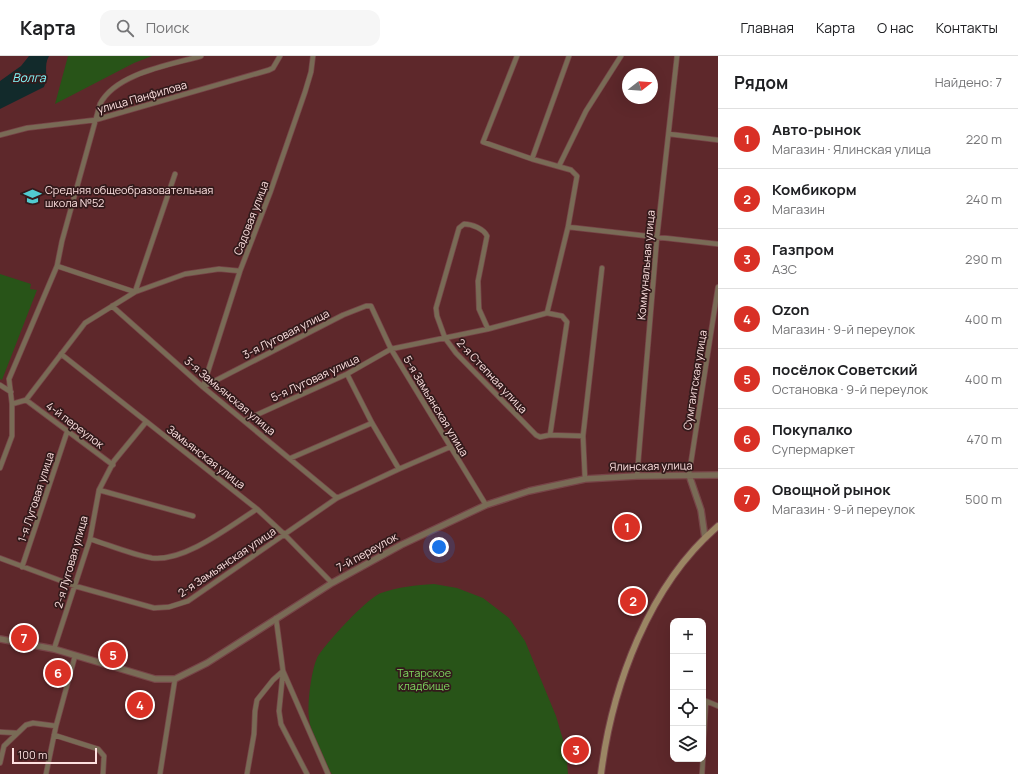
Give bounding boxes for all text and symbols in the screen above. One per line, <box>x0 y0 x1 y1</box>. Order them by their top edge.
search box <box>100 10 380 46</box>
text: Карта <box>20 15 76 41</box>
icon: search <box>114 17 136 39</box>
text: Поиск <box>146 17 189 38</box>
text: Главная <box>741 18 794 37</box>
text: Карта <box>816 18 855 37</box>
text: О нас <box>877 18 914 37</box>
text: Контакты <box>936 18 998 37</box>
north arrow <box>622 68 658 104</box>
water label: Волга <box>12 69 47 86</box>
text: Рядом <box>734 71 788 94</box>
text: Найдено: 7 <box>935 73 1002 91</box>
street label: улица Панфилова <box>95 77 188 116</box>
text: Авто-рынок <box>772 119 861 140</box>
text: 1 <box>744 130 750 148</box>
text: 220 m <box>966 130 1002 148</box>
text: Магазин · Ялинская улица <box>772 140 931 158</box>
street label: Садовая улица <box>229 179 272 257</box>
text: Комбикорм <box>772 179 857 200</box>
place label: Средняя общеобразовательная школа №52 <box>45 182 213 210</box>
school or university icon: Средняя общеобразовательная школа №52 <box>22 186 42 206</box>
text: 2 <box>743 190 751 208</box>
text: 240 m <box>966 190 1002 208</box>
text: Магазин <box>772 200 825 218</box>
street label: Коммунальная улица <box>633 209 658 321</box>
text: Газпром <box>772 239 834 260</box>
text: 3 <box>743 250 751 268</box>
text: 290 m <box>965 250 1002 268</box>
text: АЗС <box>772 260 797 278</box>
text: Ozon <box>772 299 809 320</box>
street label: 3-я Луговая улица <box>240 305 332 362</box>
text: 4 <box>743 310 751 328</box>
text: 400 m <box>965 310 1002 328</box>
text: Магазин · 9-й переулок <box>772 320 915 338</box>
street label: Сумгаитская улица <box>679 329 710 431</box>
street label: 2-я Степная улица <box>454 335 531 416</box>
street label: 5-я Луговая улица <box>268 351 361 405</box>
street label: 3-я Замьянская улица <box>182 353 279 438</box>
street label: 5-я Замьянская улица <box>400 353 472 459</box>
text: посёлок Советский <box>772 359 918 380</box>
text: 5 <box>743 370 751 388</box>
text: 400 m <box>965 370 1002 388</box>
text: Остановка · 9-й переулок <box>772 380 928 398</box>
street label: 4-й переулок <box>43 398 108 452</box>
text: Покупалко <box>772 419 853 440</box>
street label: Замьянская улица <box>164 421 249 492</box>
text: 6 <box>743 430 751 448</box>
text: 470 m <box>966 430 1002 448</box>
text: Супермаркет <box>772 440 855 458</box>
street label: 1-я Луговая улица <box>14 450 57 544</box>
street label: Ялинская улица <box>609 457 693 474</box>
text: Овощной рынок <box>772 479 890 500</box>
text: 7 <box>744 490 750 508</box>
text: 500 m <box>965 490 1002 508</box>
text: Магазин · 9-й переулок <box>772 500 915 518</box>
pin: 1 <box>614 512 640 542</box>
street label: 2-я Луговая улица <box>50 514 91 610</box>
street label: 2-я Замьянская улица <box>175 523 279 600</box>
street label: 7-й переулок <box>333 528 401 575</box>
your location <box>429 537 449 557</box>
pin: 2 <box>620 586 646 616</box>
map controls <box>670 618 706 762</box>
button: + <box>670 618 706 654</box>
pin: 7 <box>11 623 37 653</box>
pin: 5 <box>100 640 126 670</box>
button: − <box>670 654 706 690</box>
pin: 6 <box>45 658 71 688</box>
park label: Татарское кладбище <box>397 665 452 693</box>
pin: 4 <box>127 690 153 720</box>
button: locate <box>670 690 706 726</box>
button: layers <box>670 726 706 762</box>
pin: 3 <box>563 735 589 765</box>
scale bar <box>12 746 97 765</box>
text: 100 m <box>18 747 47 762</box>

